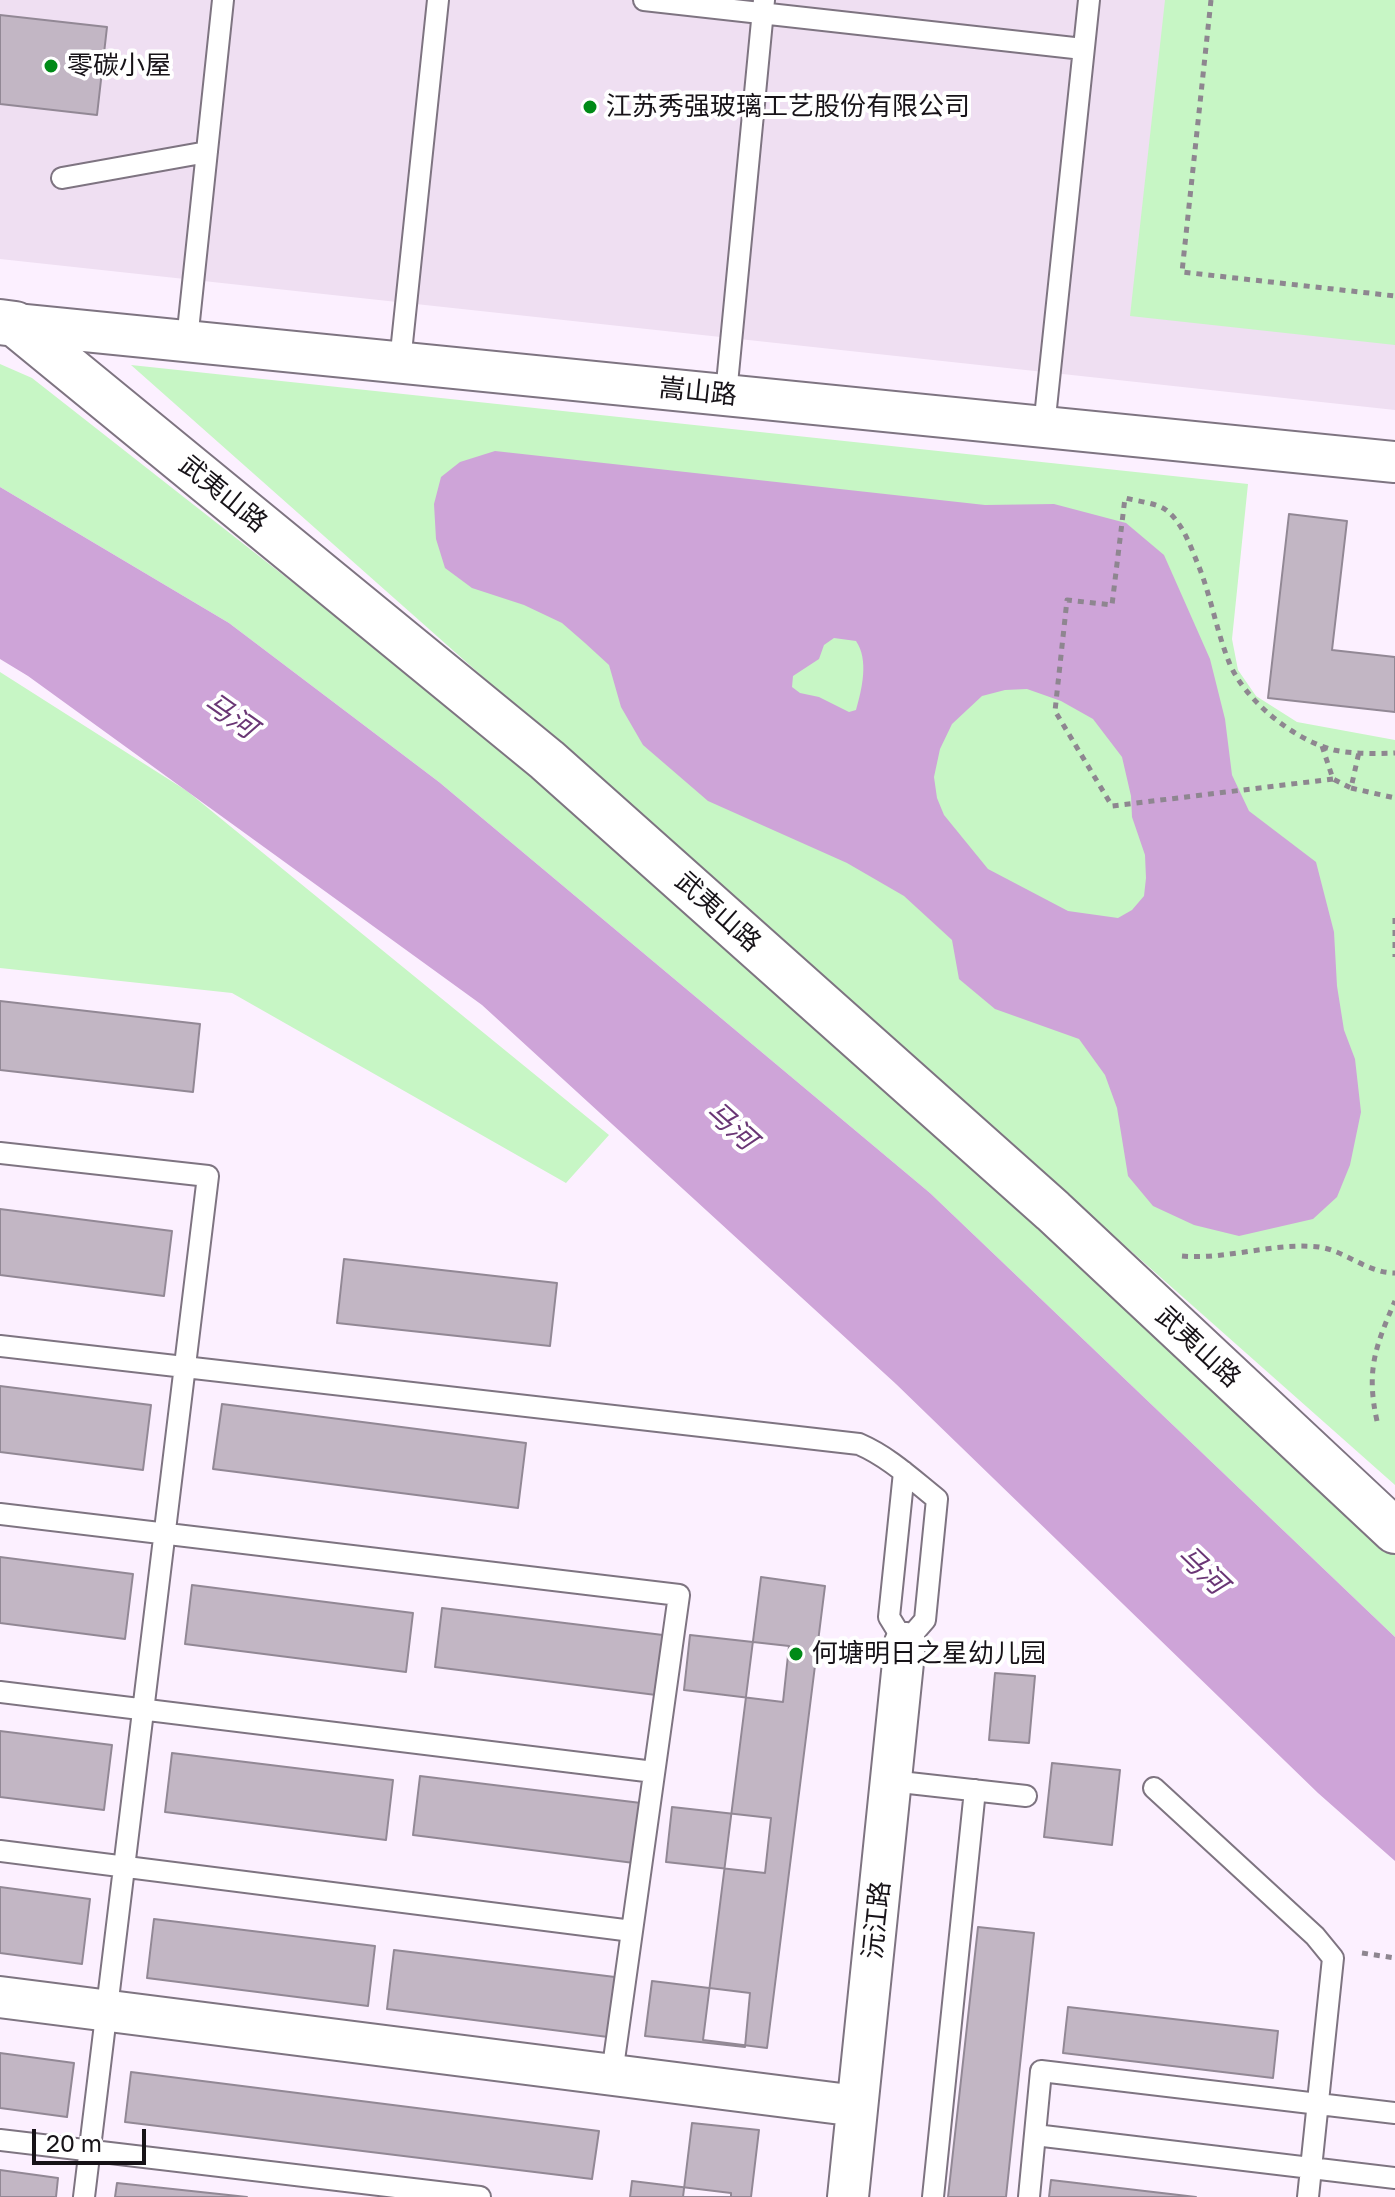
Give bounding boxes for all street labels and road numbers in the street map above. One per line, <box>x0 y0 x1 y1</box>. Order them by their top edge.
street label: 嵩山路 <box>658 372 738 412</box>
street label: 武夷山路 <box>173 449 273 539</box>
street label: 武夷山路 <box>669 866 767 958</box>
street label: 武夷山路 <box>1149 1300 1247 1394</box>
street label: 沅江路 <box>857 1880 897 1960</box>

